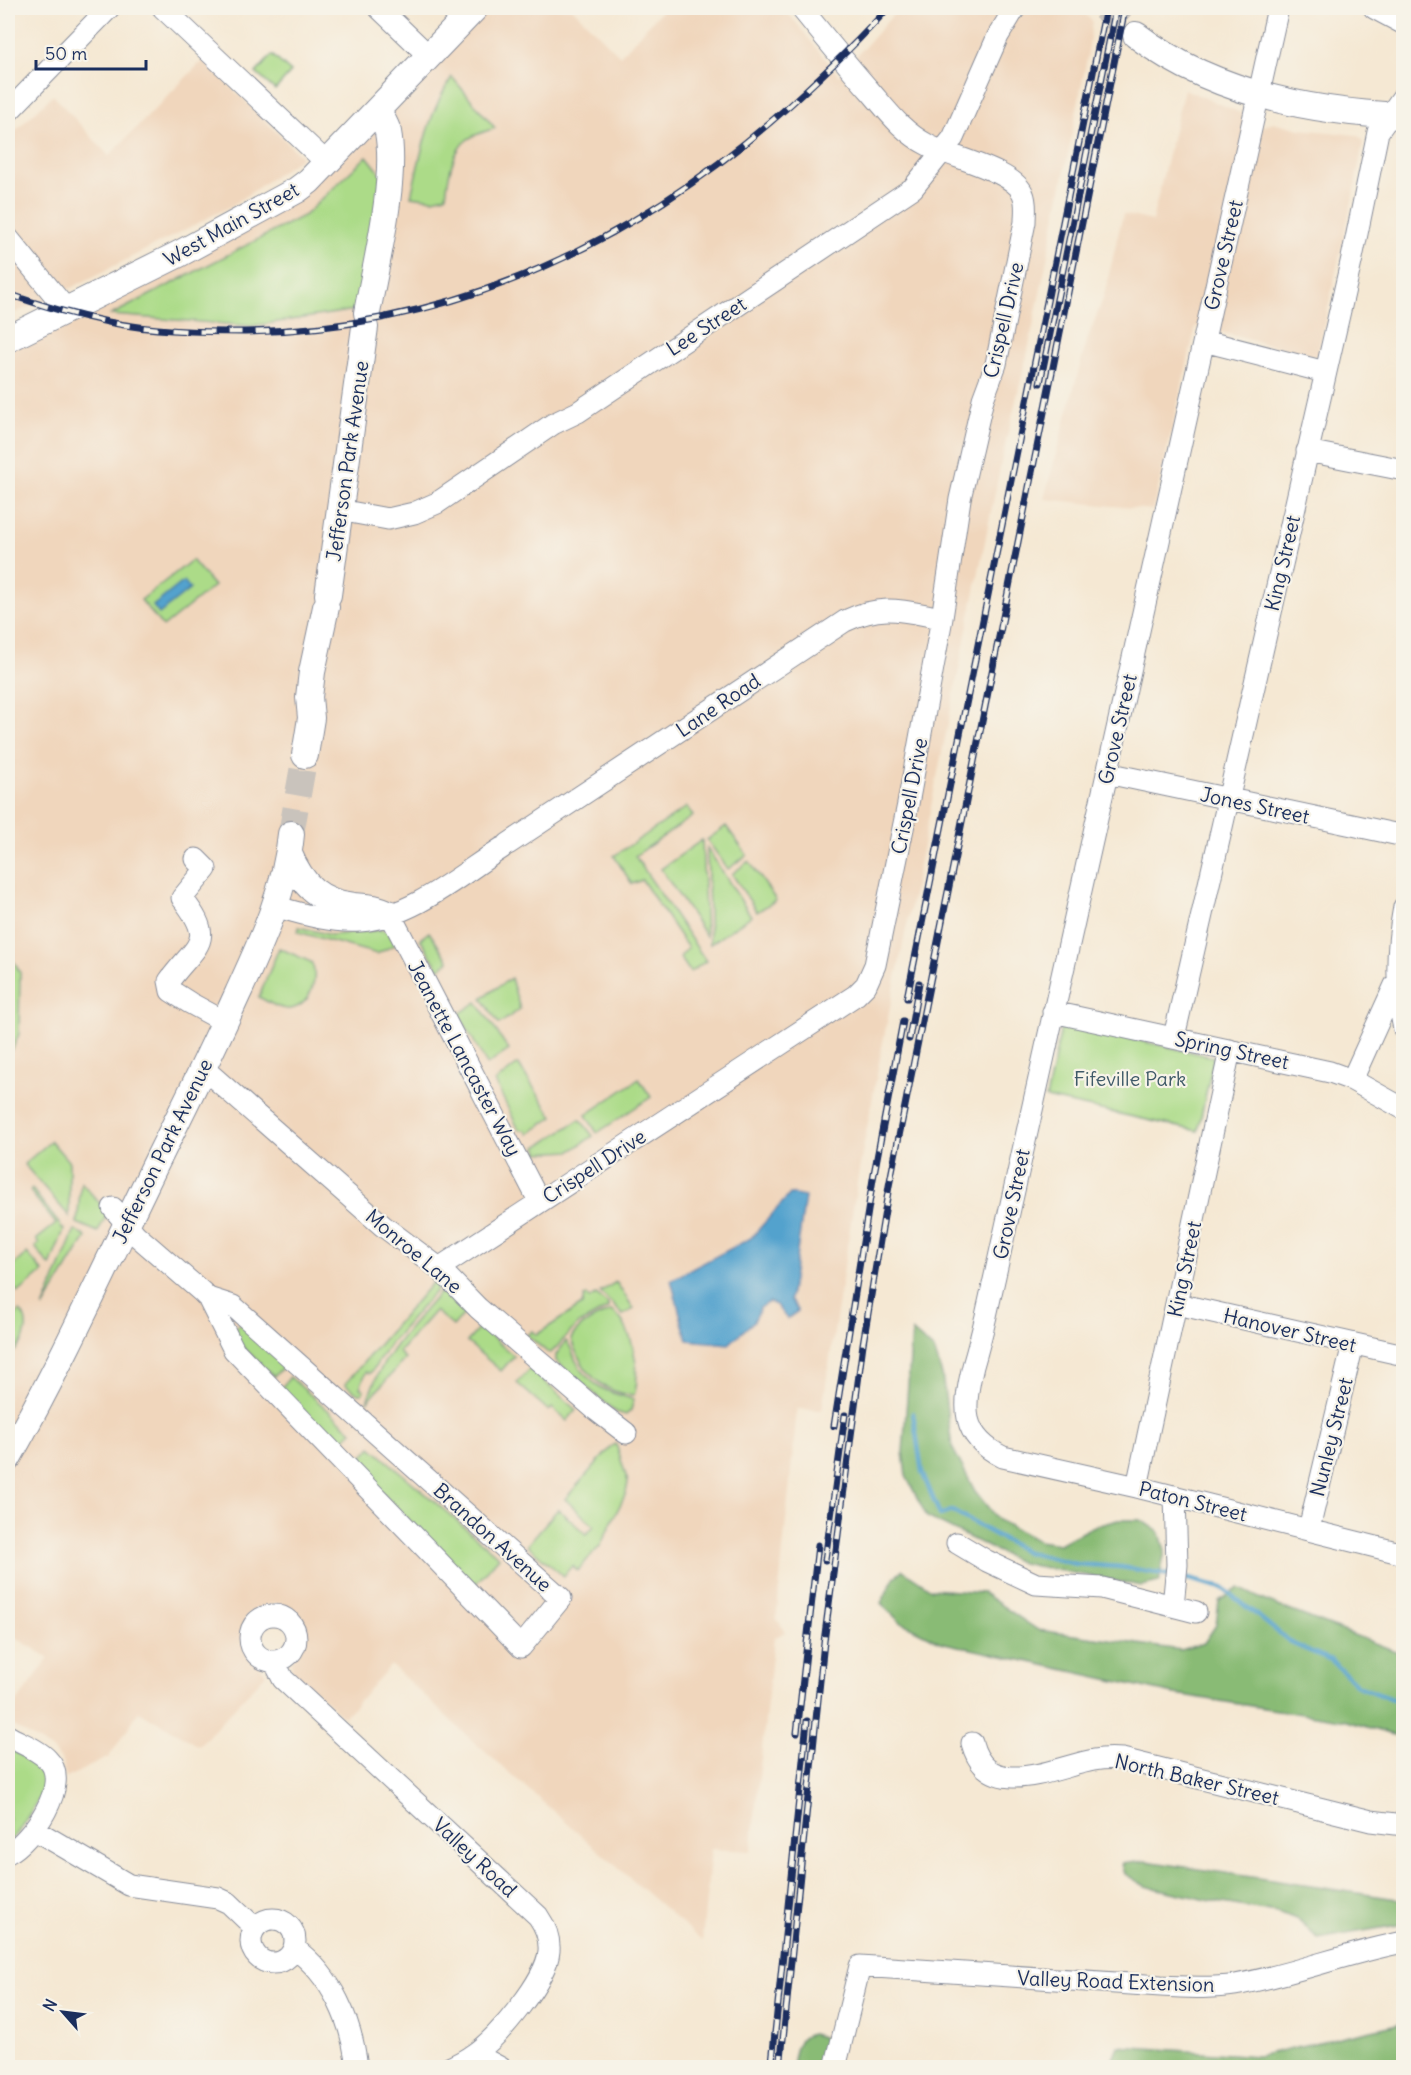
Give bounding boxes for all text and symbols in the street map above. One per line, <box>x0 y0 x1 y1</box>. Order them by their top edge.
scale bar <box>36 33 146 71</box>
text: 50 m <box>45 42 87 65</box>
street label: West Main Street <box>159 176 303 271</box>
street label: Grove Street <box>1198 197 1248 313</box>
street label: Crispell Drive <box>978 260 1028 380</box>
street label: Lee Street <box>661 291 751 361</box>
street label: Jefferson Park Avenue <box>321 359 373 563</box>
street label: King Street <box>1259 512 1305 613</box>
street label: Lane Road <box>671 668 765 742</box>
street label: Grove Street <box>1092 671 1142 787</box>
street label: Crispell Drive <box>885 736 933 856</box>
street label: Jones Street <box>1198 781 1312 829</box>
street label: Jeanette Lancaster Way <box>403 956 527 1160</box>
street label: Spring Street <box>1173 1026 1292 1074</box>
street label: Jefferson Park Avenue <box>106 1055 218 1247</box>
park label: Fifeville Park <box>1074 1066 1186 1091</box>
street label: Crispell Drive <box>538 1123 650 1209</box>
street label: Grove Street <box>987 1146 1035 1262</box>
street label: Monroe Lane <box>361 1203 467 1299</box>
street label: King Street <box>1162 1218 1206 1319</box>
street label: Hanover Street <box>1221 1303 1359 1357</box>
street label: Nunley Street <box>1304 1375 1358 1499</box>
street label: Paton Street <box>1136 1475 1250 1527</box>
street label: Brandon Avenue <box>429 1477 557 1597</box>
street label: North Baker Street <box>1112 1748 1282 1810</box>
street label: Valley Road <box>428 1812 522 1902</box>
street label: Valley Road Extension <box>1017 1965 1215 1997</box>
north arrow <box>33 1982 93 2042</box>
text: N <box>38 1995 61 2015</box>

